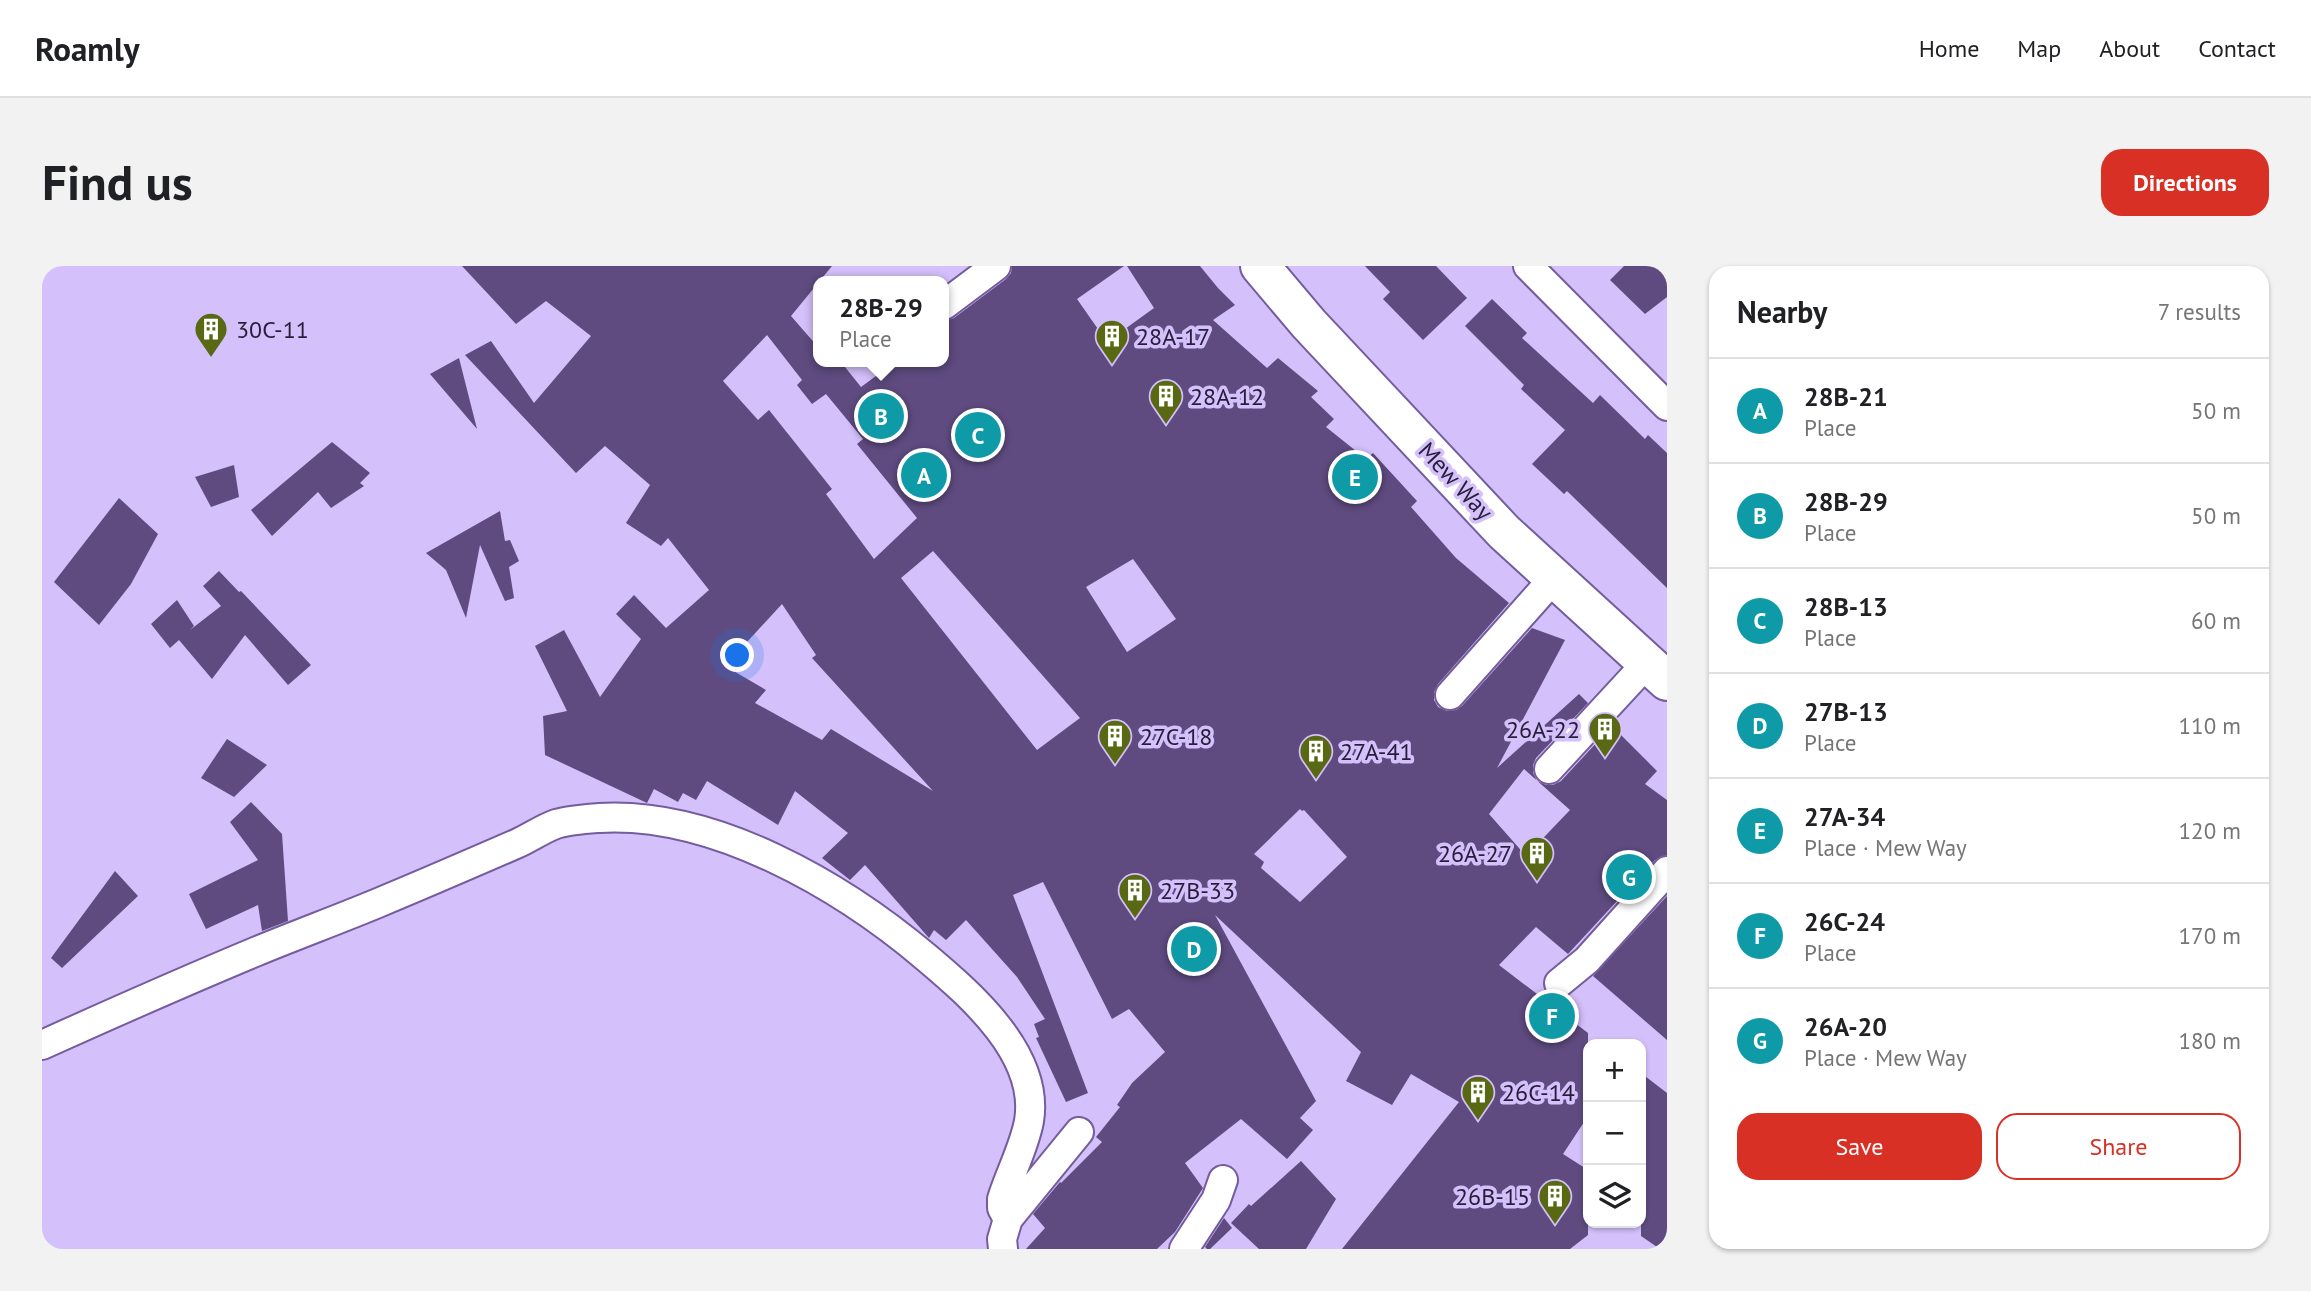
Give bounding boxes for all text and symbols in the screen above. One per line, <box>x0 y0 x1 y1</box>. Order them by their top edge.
text: Roamly <box>35 27 139 70</box>
text: Home <box>1919 33 1979 64</box>
text: Map <box>2017 33 2061 64</box>
text: About <box>2099 33 2160 64</box>
text: Contact <box>2198 33 2276 64</box>
button: Directions <box>2101 149 2269 216</box>
text: Find us <box>42 150 193 214</box>
popup <box>813 276 949 367</box>
text: 28B-29 <box>839 291 923 324</box>
text: Nearby <box>1737 292 1827 331</box>
text: 7 results <box>2158 297 2241 326</box>
building icon: 30C-11 <box>192 310 230 359</box>
place label: 30C-11 <box>236 314 309 345</box>
building icon: 28A-17 <box>1093 317 1131 366</box>
place label: 28A-17 <box>1136 321 1210 352</box>
text: Place <box>839 324 892 353</box>
building icon: 28A-12 <box>1147 377 1185 426</box>
text: 28B-21 <box>1804 380 1888 413</box>
place label: 28A-12 <box>1190 381 1264 412</box>
pin: B <box>858 390 904 442</box>
text: A <box>1753 396 1767 425</box>
text: 50 m <box>2191 396 2241 425</box>
pin: C <box>955 409 1001 461</box>
text: Place <box>1804 413 1857 442</box>
street label: Mew Way <box>1412 435 1500 527</box>
pin: A <box>901 449 947 501</box>
pin: E <box>1332 451 1378 503</box>
text: 28B-29 <box>1804 485 1888 518</box>
text: B <box>1753 501 1767 530</box>
text: 50 m <box>2191 501 2241 530</box>
text: Place <box>1804 518 1857 547</box>
text: 28B-13 <box>1804 590 1888 623</box>
text: C <box>1754 606 1766 635</box>
text: 60 m <box>2191 606 2241 635</box>
text: Place <box>1804 623 1857 652</box>
your location <box>720 638 754 672</box>
text: 27B-13 <box>1804 695 1888 728</box>
building icon: 26A-22 <box>1586 710 1624 759</box>
text: D <box>1753 711 1767 740</box>
text: 110 m <box>2179 711 2241 740</box>
place label: 26A-22 <box>1506 714 1580 745</box>
building icon: 27C-18 <box>1096 717 1134 766</box>
place label: 27C-18 <box>1140 721 1212 752</box>
text: Place <box>1804 728 1857 757</box>
building icon: 27A-41 <box>1297 732 1335 781</box>
place label: 27A-41 <box>1340 736 1413 767</box>
text: 27A-34 <box>1804 800 1885 833</box>
text: E <box>1754 816 1766 845</box>
text: 120 m <box>2179 816 2241 845</box>
text: Place · Mew Way <box>1804 833 1967 862</box>
building icon: 26A-27 <box>1518 834 1556 883</box>
place label: 26A-27 <box>1438 838 1512 869</box>
pin: G <box>1606 851 1652 903</box>
building icon: 27B-33 <box>1116 871 1154 920</box>
place label: 27B-33 <box>1160 875 1235 906</box>
text: 26C-24 <box>1804 905 1885 938</box>
text: F <box>1754 921 1766 950</box>
text: 170 m <box>2179 921 2241 950</box>
pin: D <box>1171 923 1217 975</box>
text: Place <box>1804 938 1857 967</box>
pin: F <box>1529 990 1575 1042</box>
text: 26A-20 <box>1804 1010 1887 1043</box>
text: G <box>1753 1026 1767 1055</box>
text: 180 m <box>2179 1026 2241 1055</box>
map controls <box>1583 1039 1646 1228</box>
button: + <box>1583 1039 1646 1102</box>
text: Place · Mew Way <box>1804 1043 1967 1072</box>
building icon: 26C-14 <box>1459 1073 1497 1122</box>
place label: 26C-14 <box>1502 1077 1575 1108</box>
button: − <box>1583 1102 1646 1165</box>
button: Save <box>1737 1113 1982 1180</box>
button: Share <box>1996 1113 2241 1180</box>
button: layers <box>1583 1165 1646 1228</box>
building icon: 26B-15 <box>1536 1177 1574 1226</box>
place label: 26B-15 <box>1455 1181 1530 1212</box>

